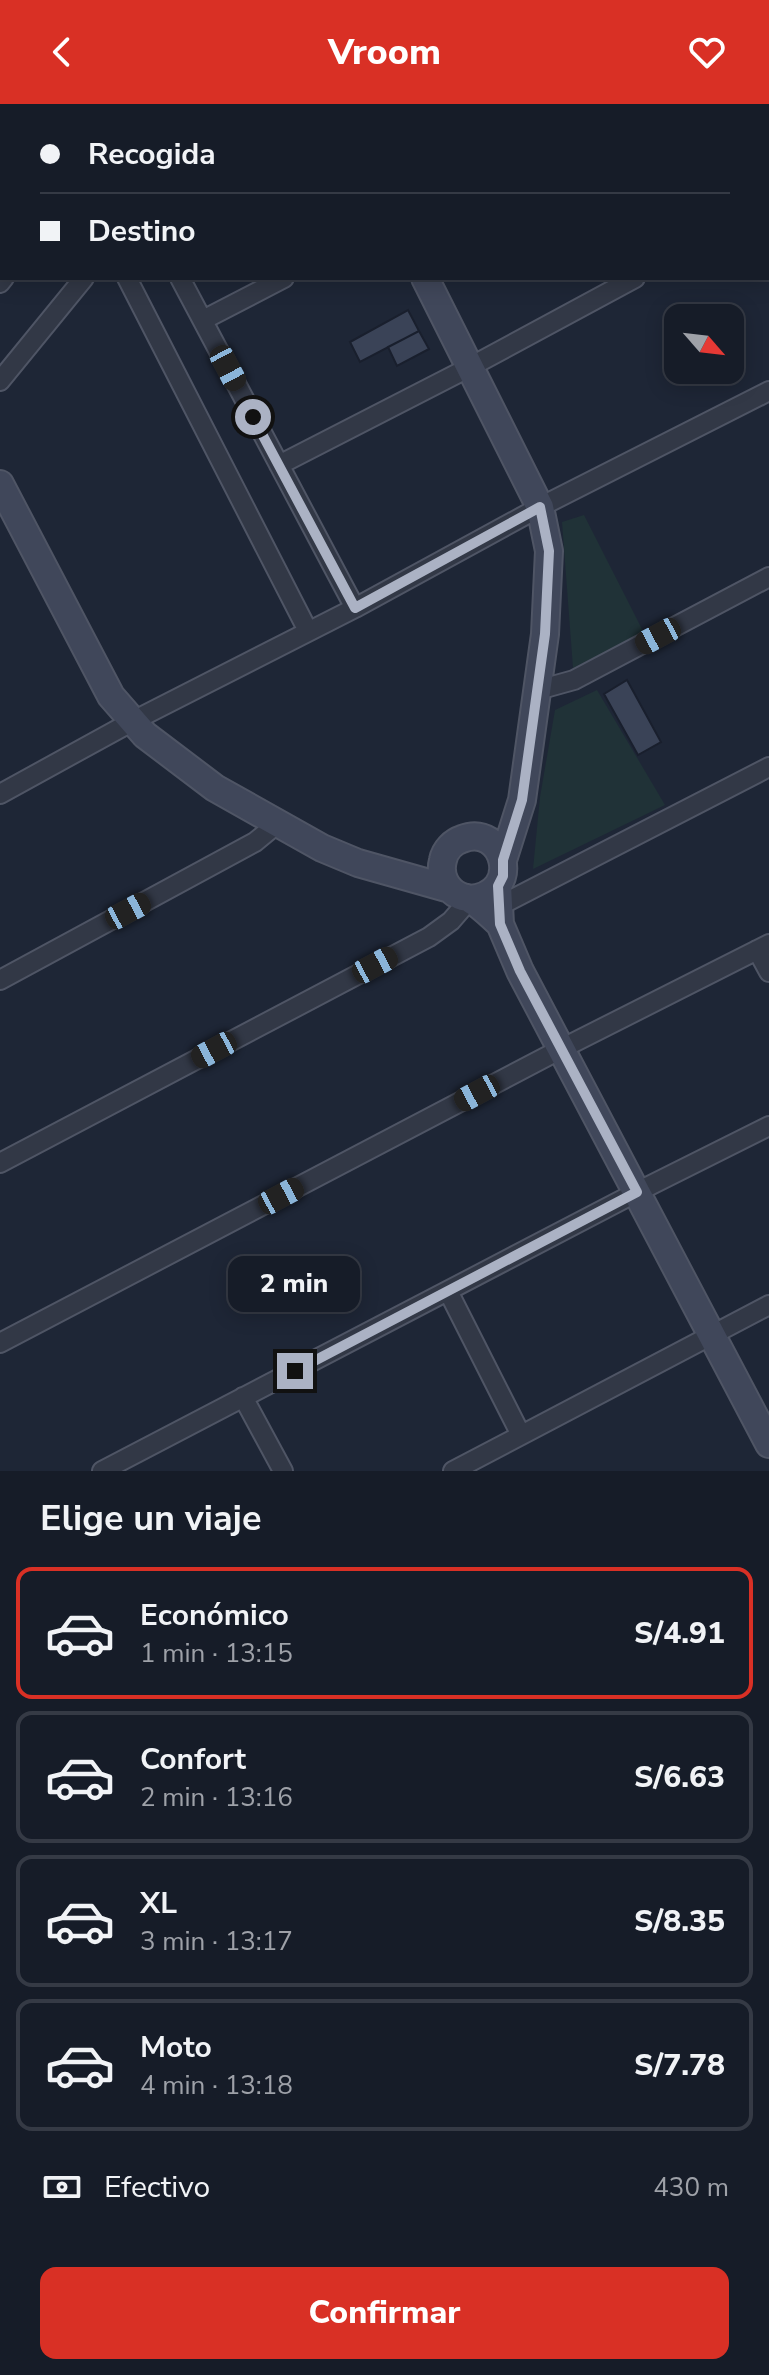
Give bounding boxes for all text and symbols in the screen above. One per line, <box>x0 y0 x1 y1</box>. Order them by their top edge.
text: Vroom <box>328 28 441 77</box>
icon: back <box>40 30 84 74</box>
icon: heart <box>685 30 729 74</box>
text: Recogida <box>88 134 216 175</box>
text: Destino <box>88 211 196 252</box>
north arrow <box>664 304 744 384</box>
map controls <box>664 304 744 384</box>
car <box>206 341 250 395</box>
route start <box>235 399 271 435</box>
car <box>631 614 685 658</box>
car <box>101 889 155 933</box>
car <box>348 943 402 987</box>
car <box>187 1028 241 1072</box>
car <box>450 1071 504 1115</box>
car <box>254 1174 308 1218</box>
callout: 2 min <box>229 1255 361 1311</box>
text: 2 min <box>260 1266 328 1301</box>
route end <box>277 1353 313 1389</box>
text: Elige un viaje <box>40 1494 261 1543</box>
text: Económico <box>140 1595 289 1636</box>
icon: car <box>44 1597 116 1669</box>
text: S/4.91 <box>634 1613 725 1654</box>
text: 1 min · 13:15 <box>140 1636 293 1671</box>
text: Confort <box>140 1739 246 1780</box>
icon: car <box>44 1741 116 1813</box>
text: S/6.63 <box>634 1757 725 1798</box>
text: 2 min · 13:16 <box>140 1780 293 1815</box>
text: XL <box>140 1883 177 1924</box>
icon: car <box>44 1885 116 1957</box>
text: S/8.35 <box>634 1901 725 1942</box>
text: 3 min · 13:17 <box>140 1924 293 1959</box>
text: Moto <box>140 2027 212 2068</box>
icon: car <box>44 2029 116 2101</box>
text: S/7.78 <box>634 2045 725 2086</box>
text: 4 min · 13:18 <box>140 2068 293 2103</box>
icon: cash <box>40 2165 84 2209</box>
text: Efectivo <box>104 2167 210 2208</box>
text: 430 m <box>653 2170 729 2205</box>
button: Confirmar <box>40 2267 729 2359</box>

